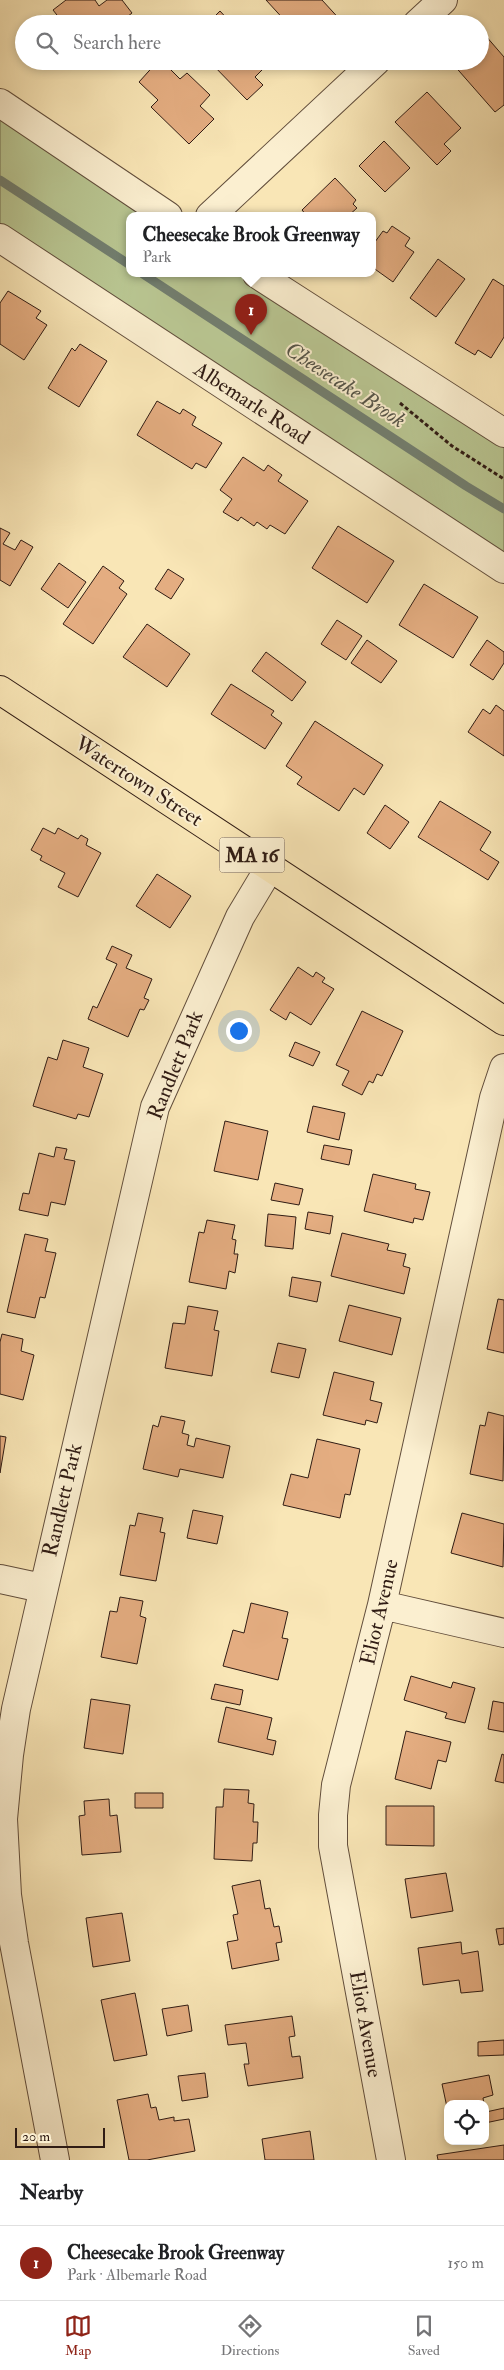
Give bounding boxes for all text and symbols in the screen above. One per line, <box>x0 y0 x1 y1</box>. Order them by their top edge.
search box <box>15 15 489 70</box>
icon: search <box>33 29 61 57</box>
text: Search here <box>73 31 161 55</box>
popup <box>126 212 376 277</box>
text: Cheesecake Brook Greenway <box>142 223 360 247</box>
text: Park <box>142 247 172 267</box>
pin: 1 <box>235 294 267 335</box>
water label: Cheesecake Brook <box>280 335 411 434</box>
street label: Albemarle Road <box>188 355 315 451</box>
street label: Watertown Street <box>69 729 208 833</box>
road number: MA 16 <box>220 838 284 872</box>
street label: Randlett Park <box>141 1007 210 1124</box>
your location <box>226 1018 252 1044</box>
street label: Randlett Park <box>36 1441 89 1559</box>
street label: Eliot Avenue <box>354 1556 405 1668</box>
street label: Eliot Avenue <box>343 1969 388 2080</box>
map controls <box>444 2100 489 2145</box>
button: locate <box>444 2100 489 2145</box>
scale bar <box>15 2125 105 2148</box>
text: 20 m <box>22 2128 50 2145</box>
text: Nearby <box>20 2179 83 2206</box>
text: Cheesecake Brook Greenway <box>67 2241 284 2265</box>
text: 1 <box>33 2253 39 2273</box>
text: 150 m <box>447 2253 484 2273</box>
text: Park · Albemarle Road <box>67 2265 207 2285</box>
tab: Map <box>64 2312 92 2359</box>
tab: Directions <box>221 2312 279 2359</box>
tab: Saved <box>408 2312 440 2359</box>

